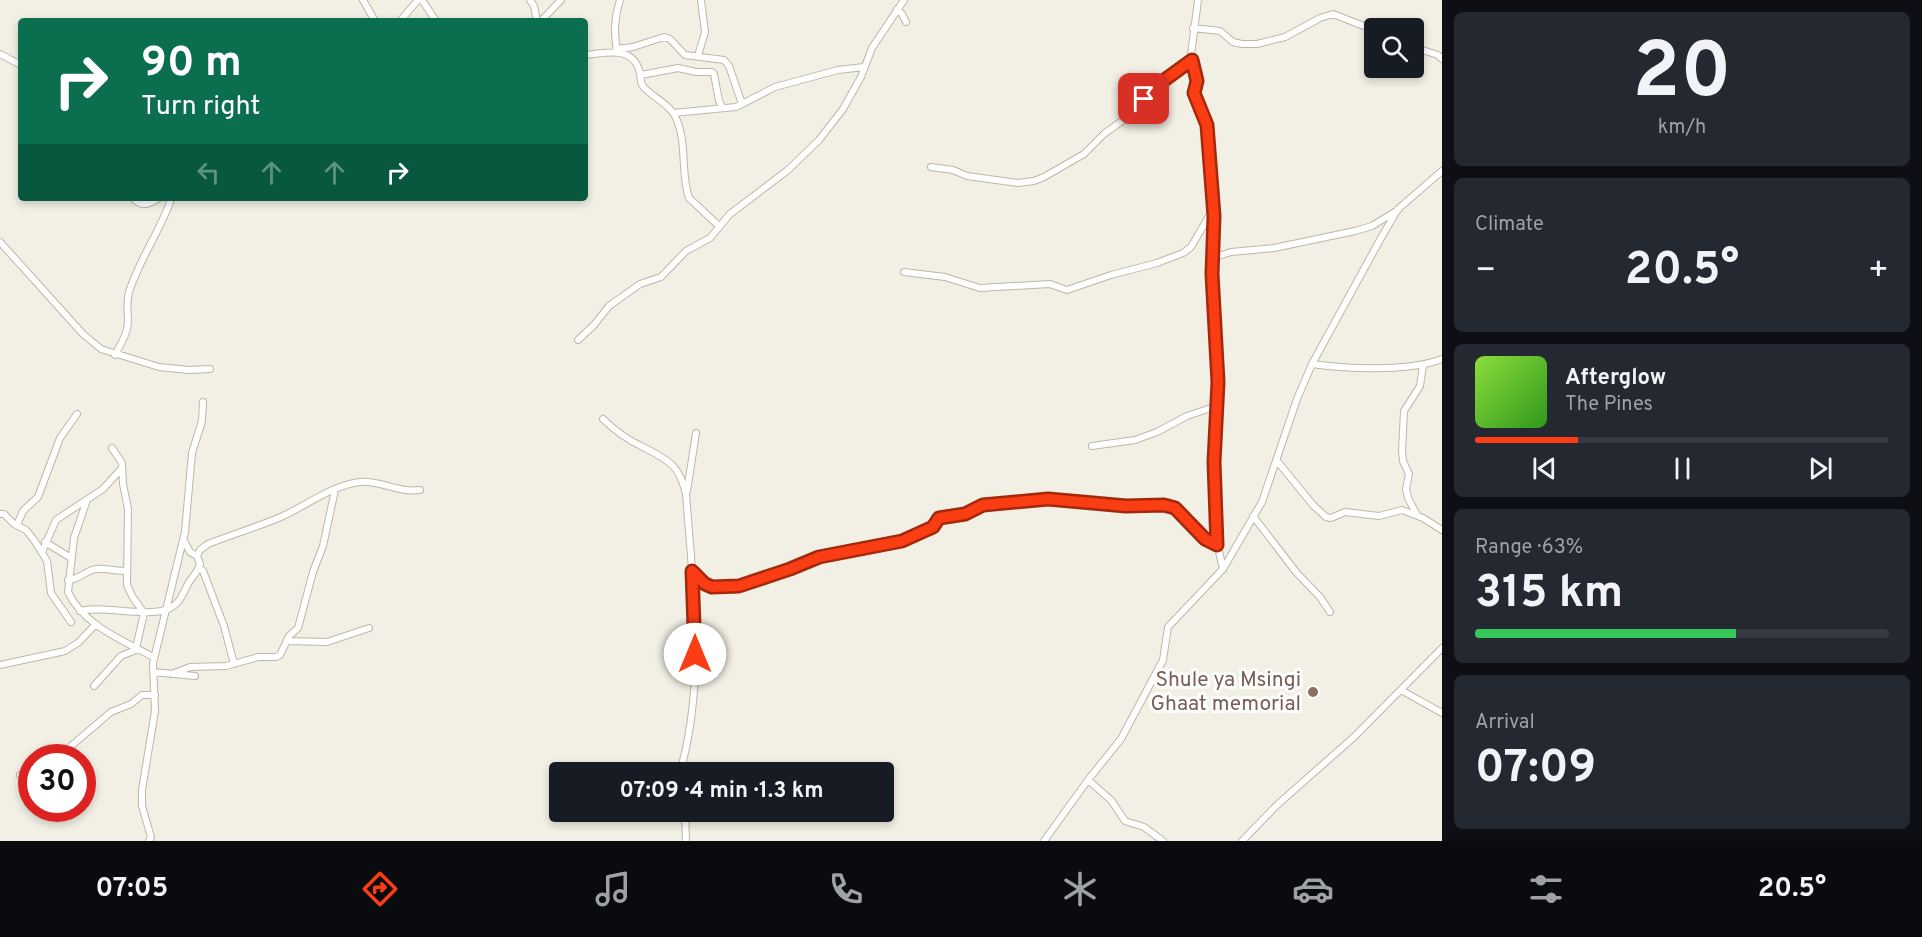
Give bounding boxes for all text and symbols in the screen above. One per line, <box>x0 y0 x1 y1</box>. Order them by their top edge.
map controls <box>1364 18 1424 78</box>
button: search <box>1364 18 1424 78</box>
text: 20 <box>1633 26 1731 125</box>
text: 90 m <box>141 38 242 91</box>
icon: right <box>42 42 120 120</box>
pin <box>1118 73 1169 124</box>
icon: arrive <box>1127 82 1160 115</box>
text: Turn right <box>141 90 260 124</box>
text: km/h <box>1658 115 1706 141</box>
icon: left <box>192 156 225 189</box>
icon: ahead <box>255 156 288 189</box>
icon: ahead <box>318 156 351 189</box>
icon: right <box>381 156 414 189</box>
text: Climate <box>1475 212 1544 238</box>
text: 20.5° <box>1625 243 1739 300</box>
text: − <box>1475 251 1496 293</box>
text: + <box>1868 251 1889 293</box>
text: Afterglow <box>1565 365 1666 392</box>
text: The Pines <box>1565 392 1653 418</box>
icon: previous <box>1528 452 1561 485</box>
icon: pause <box>1666 452 1699 485</box>
icon: next <box>1804 452 1837 485</box>
text: Range · 63% <box>1475 535 1583 561</box>
text: 315 km <box>1475 566 1623 623</box>
position arrow <box>663 622 727 686</box>
place label: Shule ya Msingi Ghaat memorial <box>1151 667 1301 718</box>
marker: Shule ya Msingi Ghaat memorial <box>1306 685 1320 699</box>
text: Arrival <box>1475 710 1535 736</box>
text: 07:09 <box>1475 741 1596 798</box>
speed limit sign: 30 <box>18 744 96 822</box>
text: 07:09 · 4 min · 1.3 km <box>620 778 823 805</box>
icon: directions <box>359 868 401 910</box>
icon: music <box>592 868 634 910</box>
icon: phone <box>825 868 867 910</box>
icon: climate <box>1059 868 1101 910</box>
icon: car <box>1292 868 1334 910</box>
icon: filters <box>1525 868 1567 910</box>
text: 07:05 <box>96 872 168 906</box>
text: 20.5° <box>1758 872 1826 906</box>

